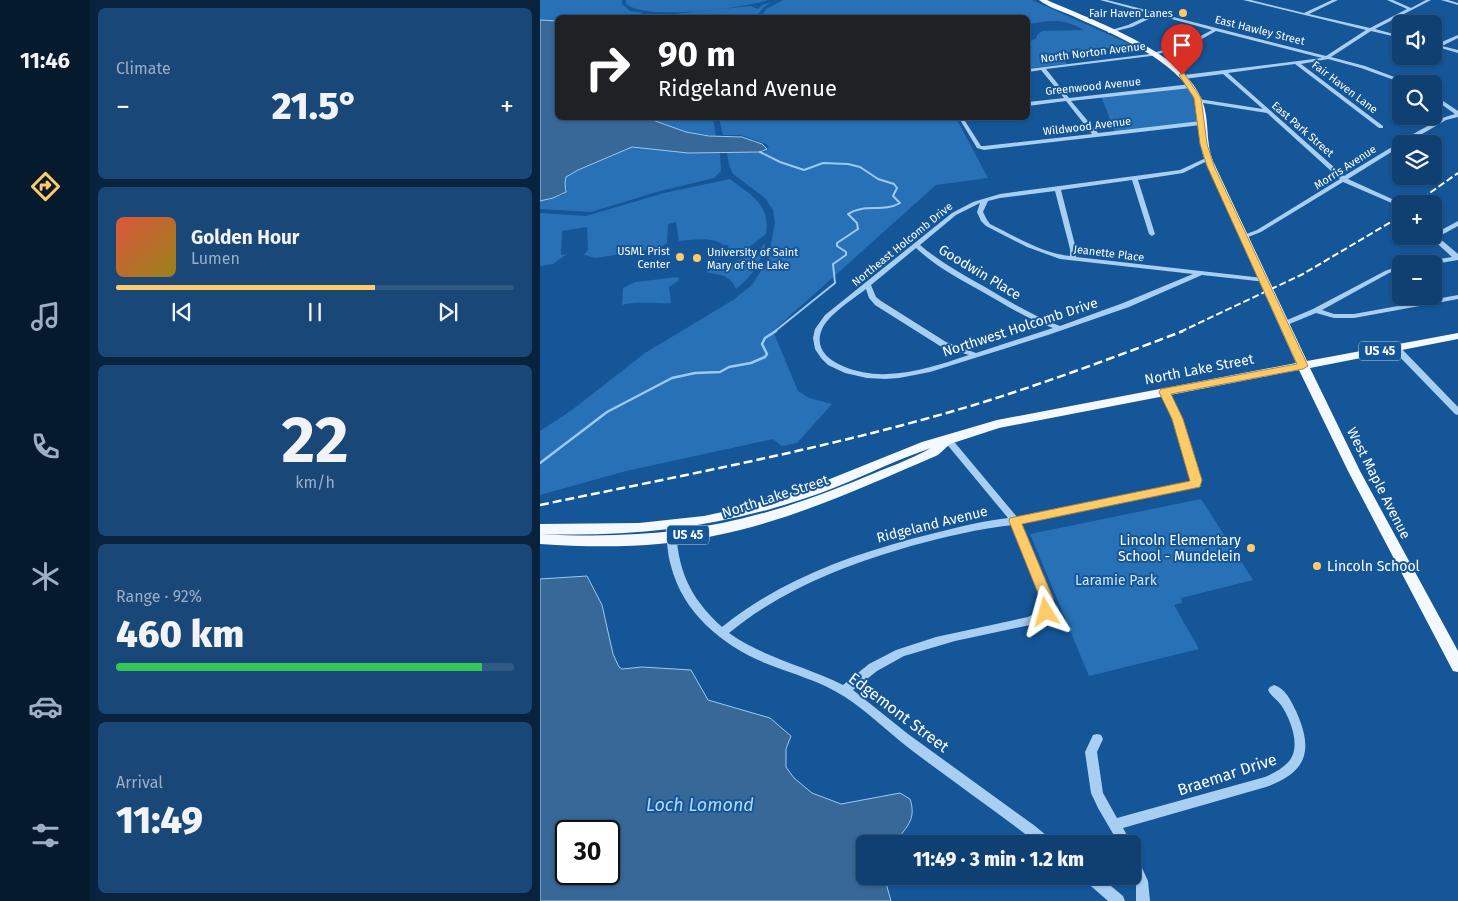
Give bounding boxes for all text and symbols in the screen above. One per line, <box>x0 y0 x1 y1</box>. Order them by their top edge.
place label: Fair Haven Lanes <box>1089 7 1173 20</box>
marker: Fair Haven Lanes <box>1177 7 1189 19</box>
street label: East Hawley Street <box>1214 13 1306 48</box>
map controls <box>1392 15 1442 305</box>
button: sound <box>1392 15 1442 65</box>
pin <box>1161 24 1203 75</box>
icon: arrive <box>1168 31 1196 59</box>
text: 90 m <box>658 33 736 75</box>
icon: right <box>575 35 640 100</box>
street label: North Norton Avenue <box>1040 40 1146 65</box>
text: 11:46 <box>20 47 70 74</box>
street label: Fair Haven Lane <box>1309 58 1380 116</box>
text: Climate <box>116 59 171 78</box>
text: Ridgeland Avenue <box>658 75 837 102</box>
street label: Greenwood Avenue <box>1045 75 1141 98</box>
button: search <box>1392 75 1442 125</box>
text: 21.5° <box>272 83 358 129</box>
text: − <box>116 90 130 123</box>
text: + <box>500 90 514 123</box>
street label: East Park Street <box>1269 99 1336 160</box>
street label: Wildwood Avenue <box>1042 115 1132 138</box>
button: layers <box>1392 135 1442 185</box>
street label: Morris Avenue <box>1312 143 1379 192</box>
icon: directions <box>28 169 63 204</box>
button: + <box>1392 195 1442 245</box>
street label: Northeast Holcomb Drive <box>849 200 955 289</box>
text: Golden Hour <box>191 226 300 249</box>
street label: Goodwin Place <box>935 241 1024 304</box>
street label: Jeanette Place <box>1073 243 1145 264</box>
place label: USML Prist Center <box>617 245 671 271</box>
place label: University of Saint Mary of the Lake <box>707 246 798 272</box>
text: Lumen <box>191 249 240 268</box>
marker: USML Prist Center <box>674 251 686 263</box>
marker: University of Saint Mary of the Lake <box>691 252 703 264</box>
button: − <box>1392 255 1442 305</box>
street label: Northwest Holcomb Drive <box>940 294 1100 361</box>
icon: previous <box>168 298 196 326</box>
icon: pause <box>301 298 329 326</box>
icon: next <box>434 298 462 326</box>
icon: music <box>28 299 63 334</box>
road number: US 45 <box>1359 342 1401 361</box>
street label: North Lake Street <box>1143 350 1256 388</box>
text: 22 <box>281 401 349 479</box>
street label: West Maple Avenue <box>1343 425 1414 542</box>
icon: phone <box>28 429 63 464</box>
street label: North Lake Street <box>720 471 831 522</box>
text: km/h <box>295 473 335 492</box>
street label: Ridgeland Avenue <box>875 502 989 547</box>
road number: US 45 <box>667 526 709 544</box>
place label: Lincoln Elementary School - Mundelein <box>1118 532 1241 565</box>
marker: Lincoln Elementary School - Mundelein <box>1245 542 1257 554</box>
place label: Lincoln School <box>1327 558 1420 575</box>
icon: climate <box>28 559 63 594</box>
marker: Lincoln School <box>1311 560 1323 572</box>
park label: Laramie Park <box>1075 572 1158 589</box>
position arrow <box>1019 585 1071 637</box>
text: Range · 92% <box>116 587 202 606</box>
text: 460 km <box>116 611 244 657</box>
street label: Edgemont Street <box>845 669 953 756</box>
icon: car <box>28 689 63 724</box>
street label: Braemar Drive <box>1175 750 1279 799</box>
text: Arrival <box>116 773 163 792</box>
water label: Loch Lomond <box>646 794 754 816</box>
text: 11:49 <box>116 797 203 843</box>
icon: filters <box>28 818 63 853</box>
speed limit sign: 30 <box>555 820 620 885</box>
text: 11:49 · 3 min · 1.2 km <box>913 848 1084 871</box>

